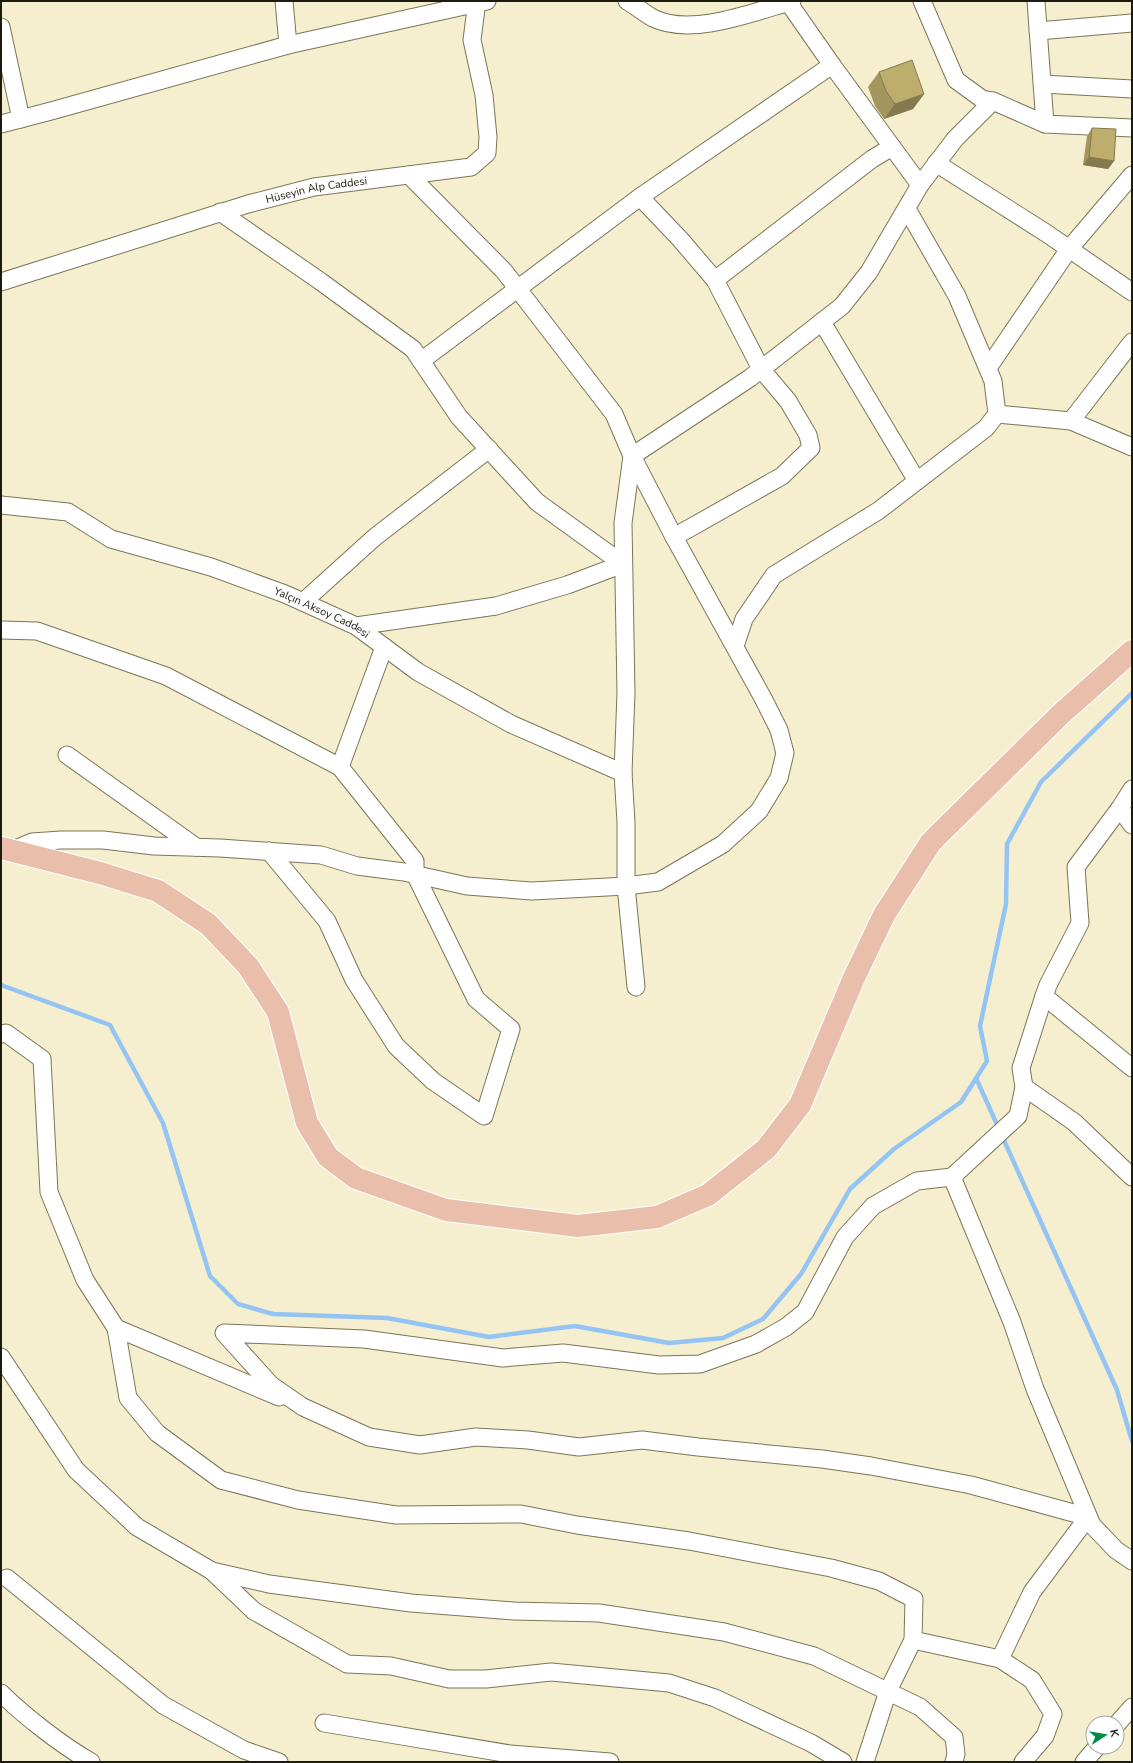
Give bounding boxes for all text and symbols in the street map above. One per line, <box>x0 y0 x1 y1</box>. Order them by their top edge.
street label: Hüseyin Alp Caddesi <box>264 173 368 207</box>
street label: Yalçın Aksoy Caddesi <box>271 583 373 641</box>
north arrow <box>1085 1715 1125 1755</box>
text: K <box>1106 1728 1123 1739</box>

